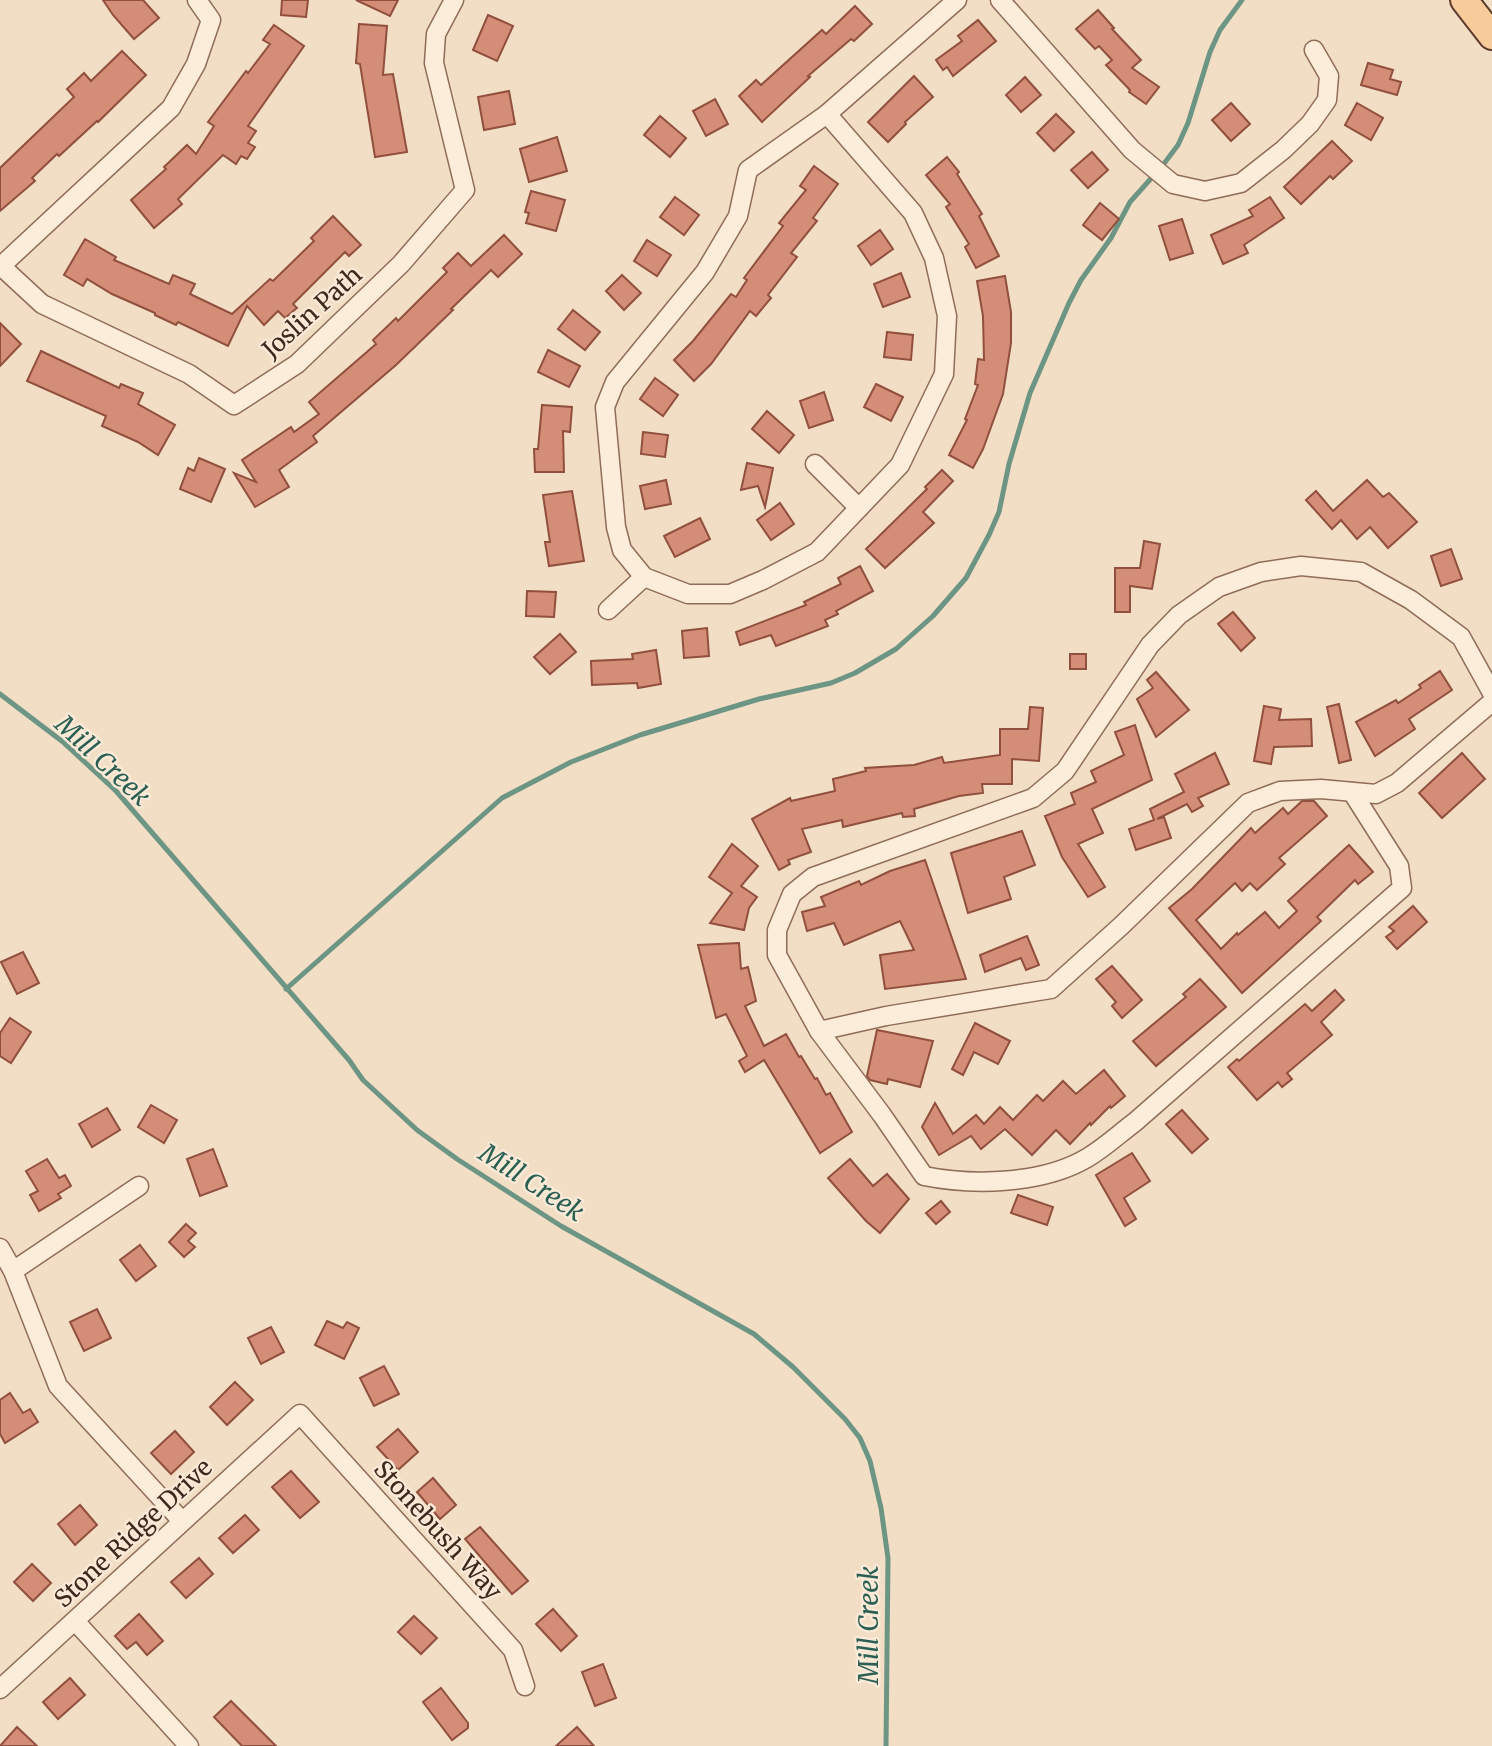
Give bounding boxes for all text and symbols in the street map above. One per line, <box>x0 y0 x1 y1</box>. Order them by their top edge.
street label: Joslin Path <box>255 259 368 365</box>
water label: Mill Creek <box>48 707 158 812</box>
water label: Mill Creek <box>472 1135 591 1228</box>
street label: Stone Ridge Drive <box>48 1452 218 1614</box>
street label: Stonebush Way <box>367 1454 509 1606</box>
water label: Mill Creek <box>852 1566 885 1685</box>

